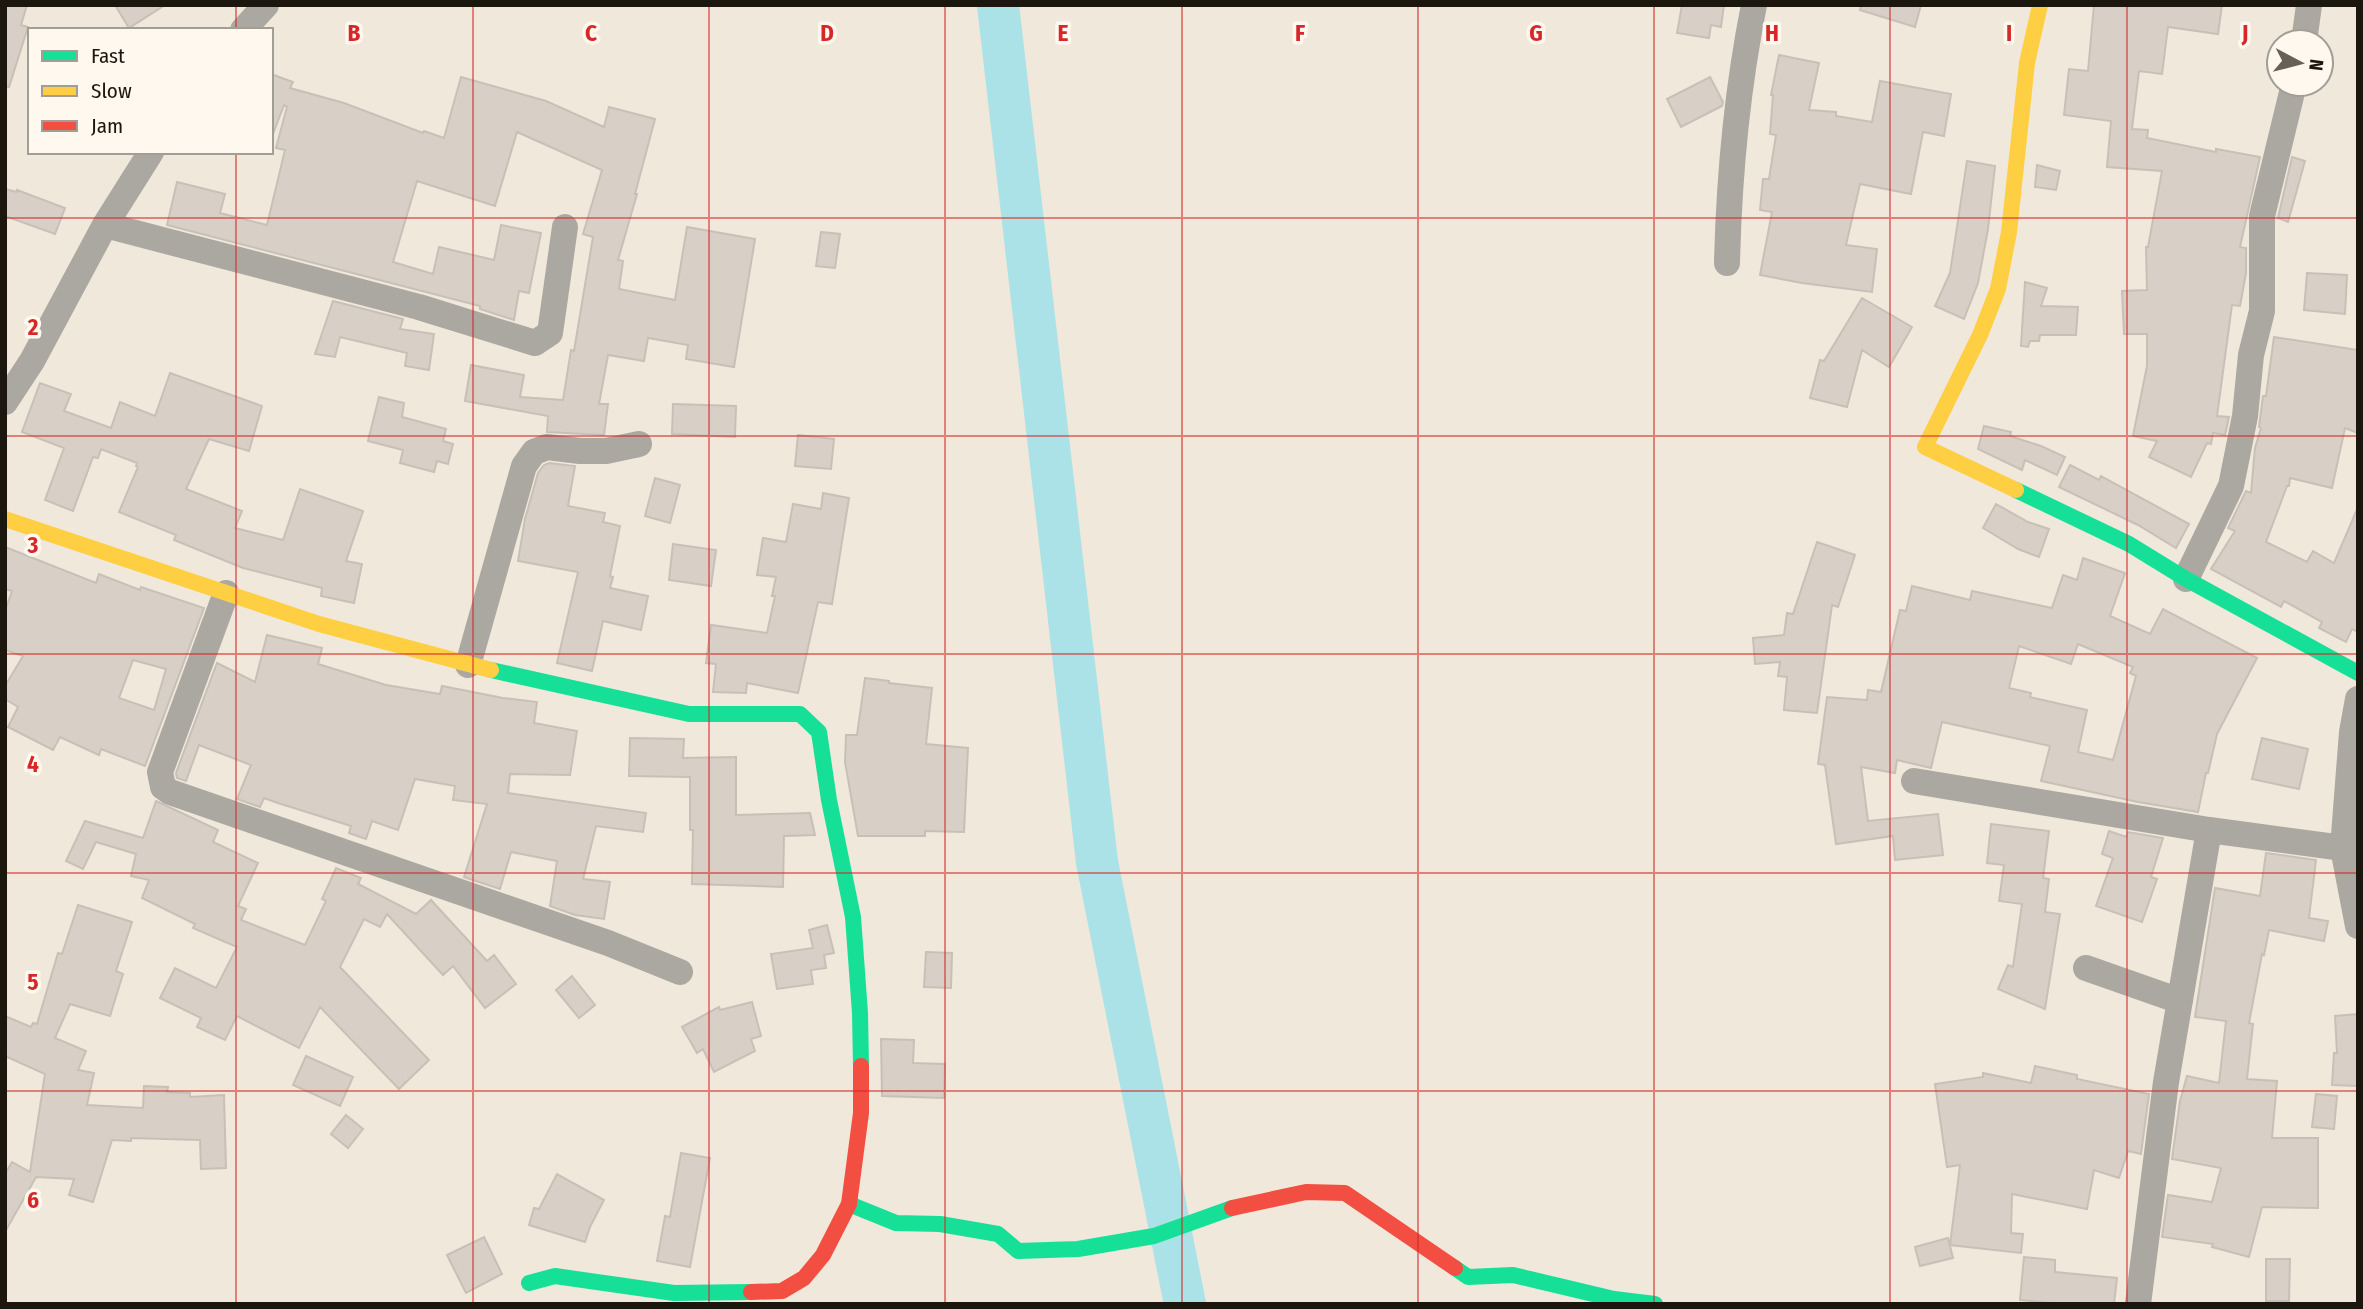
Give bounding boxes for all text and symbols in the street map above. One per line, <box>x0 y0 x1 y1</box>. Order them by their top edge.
text: B <box>348 19 361 47</box>
text: C <box>585 19 597 47</box>
text: D <box>820 19 834 47</box>
text: E <box>1058 19 1069 47</box>
text: F <box>1295 19 1305 47</box>
text: G <box>1529 19 1543 47</box>
text: H <box>1765 19 1779 47</box>
text: I <box>2006 19 2012 47</box>
text: J <box>2241 19 2248 47</box>
legend <box>28 28 273 154</box>
north arrow <box>2265 28 2335 98</box>
text: Fast <box>91 43 125 69</box>
text: N <box>2304 58 2328 72</box>
text: Slow <box>91 78 132 104</box>
text: Jam <box>91 113 123 139</box>
text: 2 <box>27 313 39 341</box>
text: 3 <box>27 531 39 559</box>
text: 4 <box>27 750 39 778</box>
text: 5 <box>27 968 39 996</box>
text: 6 <box>27 1186 39 1214</box>

